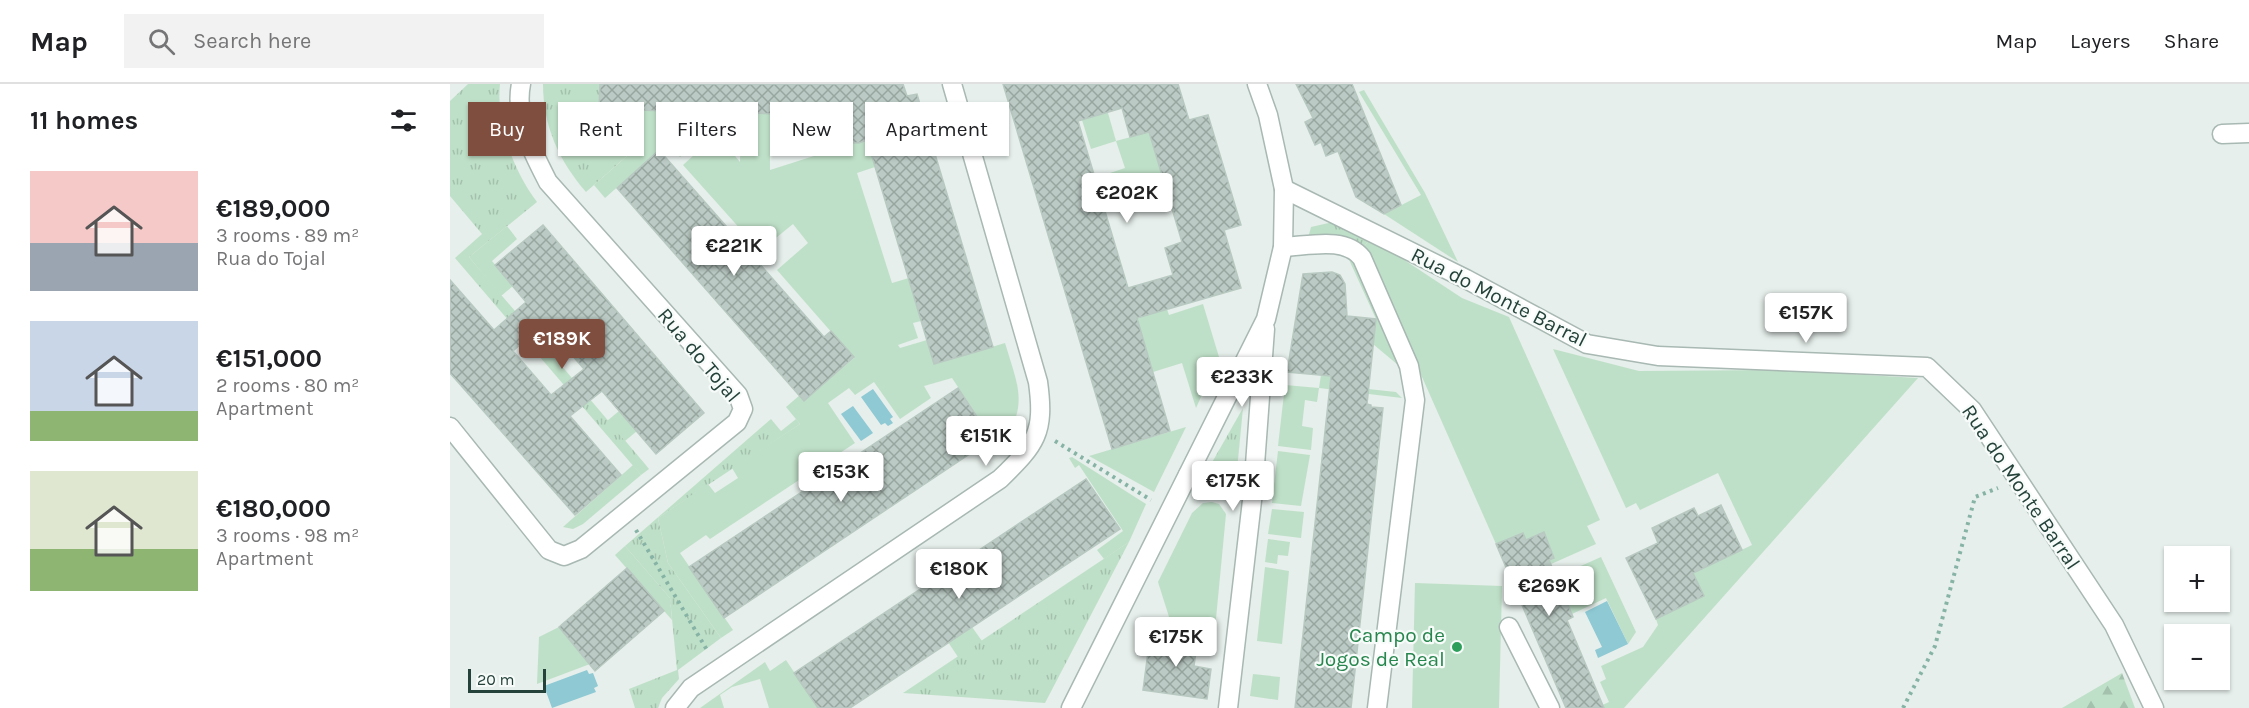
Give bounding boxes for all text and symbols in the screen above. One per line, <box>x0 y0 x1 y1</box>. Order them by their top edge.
search box <box>124 14 544 68</box>
text: Map <box>30 25 88 58</box>
icon: search <box>145 25 178 58</box>
text: Search here <box>193 28 311 54</box>
text: Map <box>1995 29 2037 53</box>
text: Layers <box>2070 29 2131 53</box>
text: Share <box>2164 29 2219 53</box>
chip: Buy <box>468 102 546 156</box>
chip: Rent <box>558 102 644 156</box>
chip: Filters <box>656 102 758 156</box>
chip: New <box>770 102 853 156</box>
chip: Apartment <box>865 102 1009 156</box>
icon: filters <box>387 104 420 137</box>
text: 11 homes <box>30 105 138 136</box>
pin: €202K <box>1085 173 1169 224</box>
text: €202K <box>1096 181 1158 204</box>
text: €189,000 <box>216 193 330 224</box>
icon: home <box>78 195 150 267</box>
text: 3 rooms · 89 m² <box>216 224 359 247</box>
pin: €221K <box>692 226 776 277</box>
text: €221K <box>705 234 763 257</box>
street label: Rua do Monte Barral <box>1407 242 1591 352</box>
text: Rua do Tojal <box>216 247 326 270</box>
pin: €157K <box>1764 293 1848 344</box>
text: €157K <box>1779 301 1833 324</box>
street label: Rua do Tojal <box>653 303 745 407</box>
pin: €189K <box>520 319 604 370</box>
text: €189K <box>533 327 591 350</box>
text: €151,000 <box>216 343 322 374</box>
icon: home <box>78 345 150 417</box>
pin: €233K <box>1200 357 1284 408</box>
text: €233K <box>1211 365 1273 388</box>
text: 2 rooms · 80 m² <box>216 374 359 397</box>
text: Apartment <box>216 397 314 420</box>
street label: Rua do Monte Barral <box>1957 400 2085 574</box>
pin: €151K <box>944 416 1028 467</box>
text: €151K <box>960 424 1012 447</box>
pin: €153K <box>799 452 883 503</box>
text: €153K <box>813 460 869 483</box>
pin: €175K <box>1191 461 1275 512</box>
text: €175K <box>1206 469 1260 492</box>
text: €180,000 <box>216 493 331 524</box>
icon: home <box>78 495 150 567</box>
text: 3 rooms · 98 m² <box>216 524 359 547</box>
map controls <box>2164 546 2230 690</box>
button: + <box>2164 546 2230 612</box>
text: Apartment <box>216 547 314 570</box>
pin: €180K <box>917 549 1001 600</box>
text: €180K <box>930 557 988 580</box>
pin: €269K <box>1507 566 1591 617</box>
text: €269K <box>1518 574 1580 597</box>
pin: €175K <box>1134 617 1218 668</box>
place label: Campo de Jogos de Real <box>1316 623 1445 671</box>
button: − <box>2164 624 2230 690</box>
text: €175K <box>1149 625 1203 648</box>
marker: Campo de Jogos de Real <box>1450 640 1464 654</box>
scale bar <box>468 666 546 694</box>
text: 20 m <box>477 670 515 689</box>

